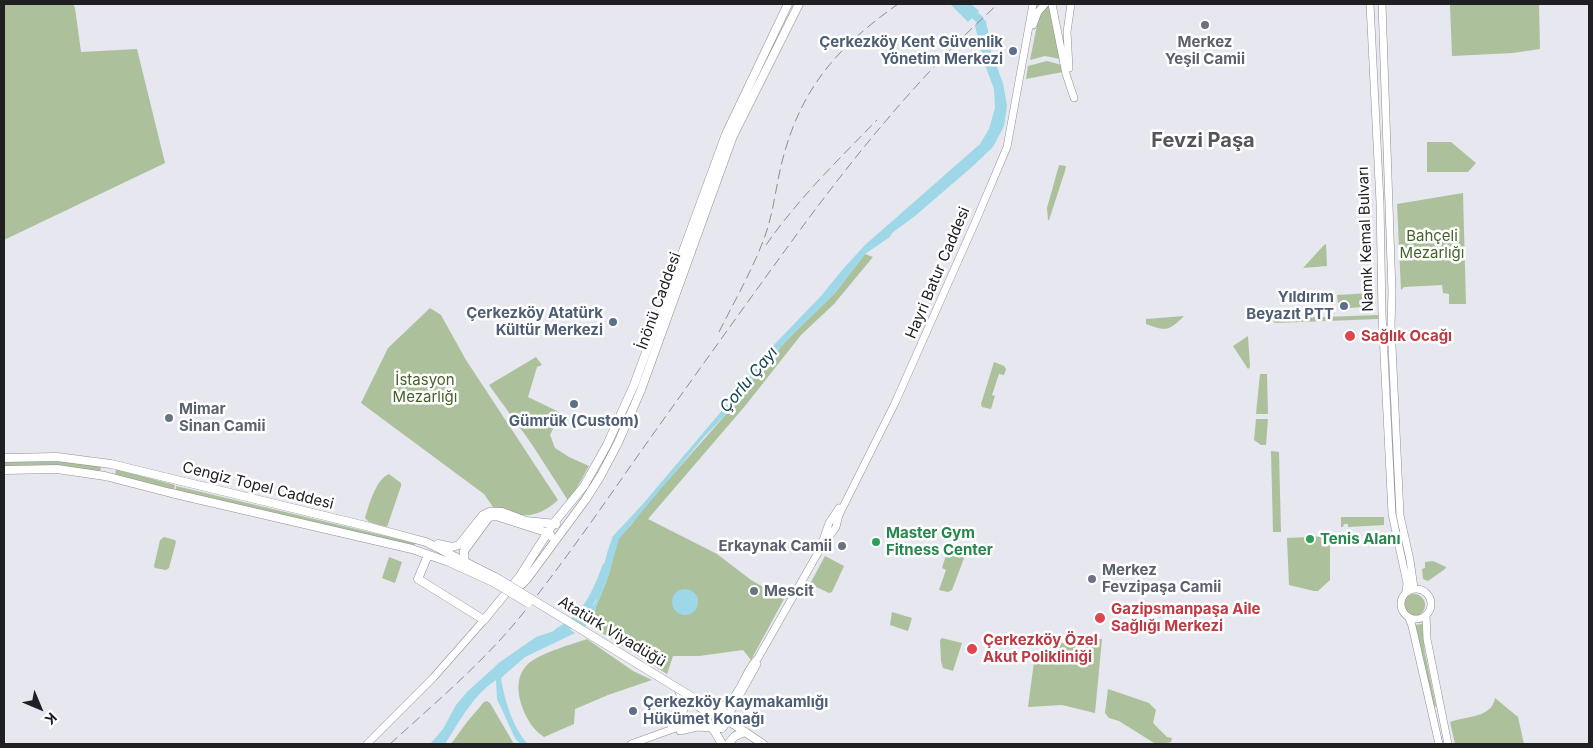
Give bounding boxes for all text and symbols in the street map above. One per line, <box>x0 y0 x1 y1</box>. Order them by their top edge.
marker: Merkez Yeşil Camii <box>1199 19 1211 31</box>
place label: Çerkezköy Kent Güvenlik Yönetim Merkezi <box>819 33 1003 68</box>
place label: Merkez Yeşil Camii <box>1165 33 1245 68</box>
marker: Çerkezköy Kent Güvenlik Yönetim Merkezi <box>1007 45 1019 57</box>
district label: Fevzi Paşa <box>1151 129 1255 153</box>
street label: Namık Kemal Bulvarı <box>1354 166 1378 312</box>
street label: Hayri Batur Caddesi <box>902 204 974 342</box>
park label: Bahçeli Mezarlığı <box>1400 227 1464 262</box>
street label: İnönü Caddesi <box>633 250 685 352</box>
place label: Yıldırım Beyazıt PTT <box>1246 288 1334 323</box>
marker: Yıldırım Beyazıt PTT <box>1338 300 1350 312</box>
place label: Çerkezköy Atatürk Kültür Merkezi <box>466 304 603 339</box>
marker: Çerkezköy Atatürk Kültür Merkezi <box>607 316 619 328</box>
place label: Sağlık Ocağı <box>1361 327 1452 345</box>
marker: Sağlık Ocağı <box>1343 329 1357 343</box>
water label: Çorlu Çayı <box>716 343 782 417</box>
park label: İstasyon Mezarlığı <box>393 371 457 406</box>
marker: Gümrük (Custom) <box>568 398 580 410</box>
place label: Mimar Sinan Camii <box>179 400 265 435</box>
marker: Mimar Sinan Camii <box>163 412 175 424</box>
place label: Gümrük (Custom) <box>509 412 639 430</box>
street label: Cengiz Topel Caddesi <box>181 458 335 514</box>
place label: Master Gym Fitness Center <box>886 524 993 559</box>
place label: Tenis Alanı <box>1320 530 1401 548</box>
marker: Tenis Alanı <box>1304 533 1316 545</box>
marker: Master Gym Fitness Center <box>870 536 882 548</box>
place label: Erkaynak Camii <box>718 537 832 555</box>
marker: Erkaynak Camii <box>836 540 848 552</box>
place label: Merkez Fevzipaşa Camii <box>1102 561 1221 596</box>
marker: Merkez Fevzipaşa Camii <box>1086 573 1098 585</box>
place label: Mescit <box>764 582 814 600</box>
marker: Mescit <box>748 585 760 597</box>
street label: Atatürk Viyadüğü <box>555 593 669 671</box>
place label: Gazipsmanpaşa Aile Sağlığı Merkezi <box>1111 600 1260 635</box>
marker: Gazipsmanpaşa Aile Sağlığı Merkezi <box>1093 611 1107 625</box>
place label: Çerkezköy Özel Akut Polikliniği <box>983 631 1098 666</box>
marker: Çerkezköy Özel Akut Polikliniği <box>965 642 979 656</box>
north arrow <box>15 683 65 733</box>
place label: Çerkezköy Kaymakamlığı Hükümet Konağı <box>643 693 828 728</box>
marker: Çerkezköy Kaymakamlığı Hükümet Konağı <box>627 705 639 717</box>
text: K <box>41 709 61 729</box>

